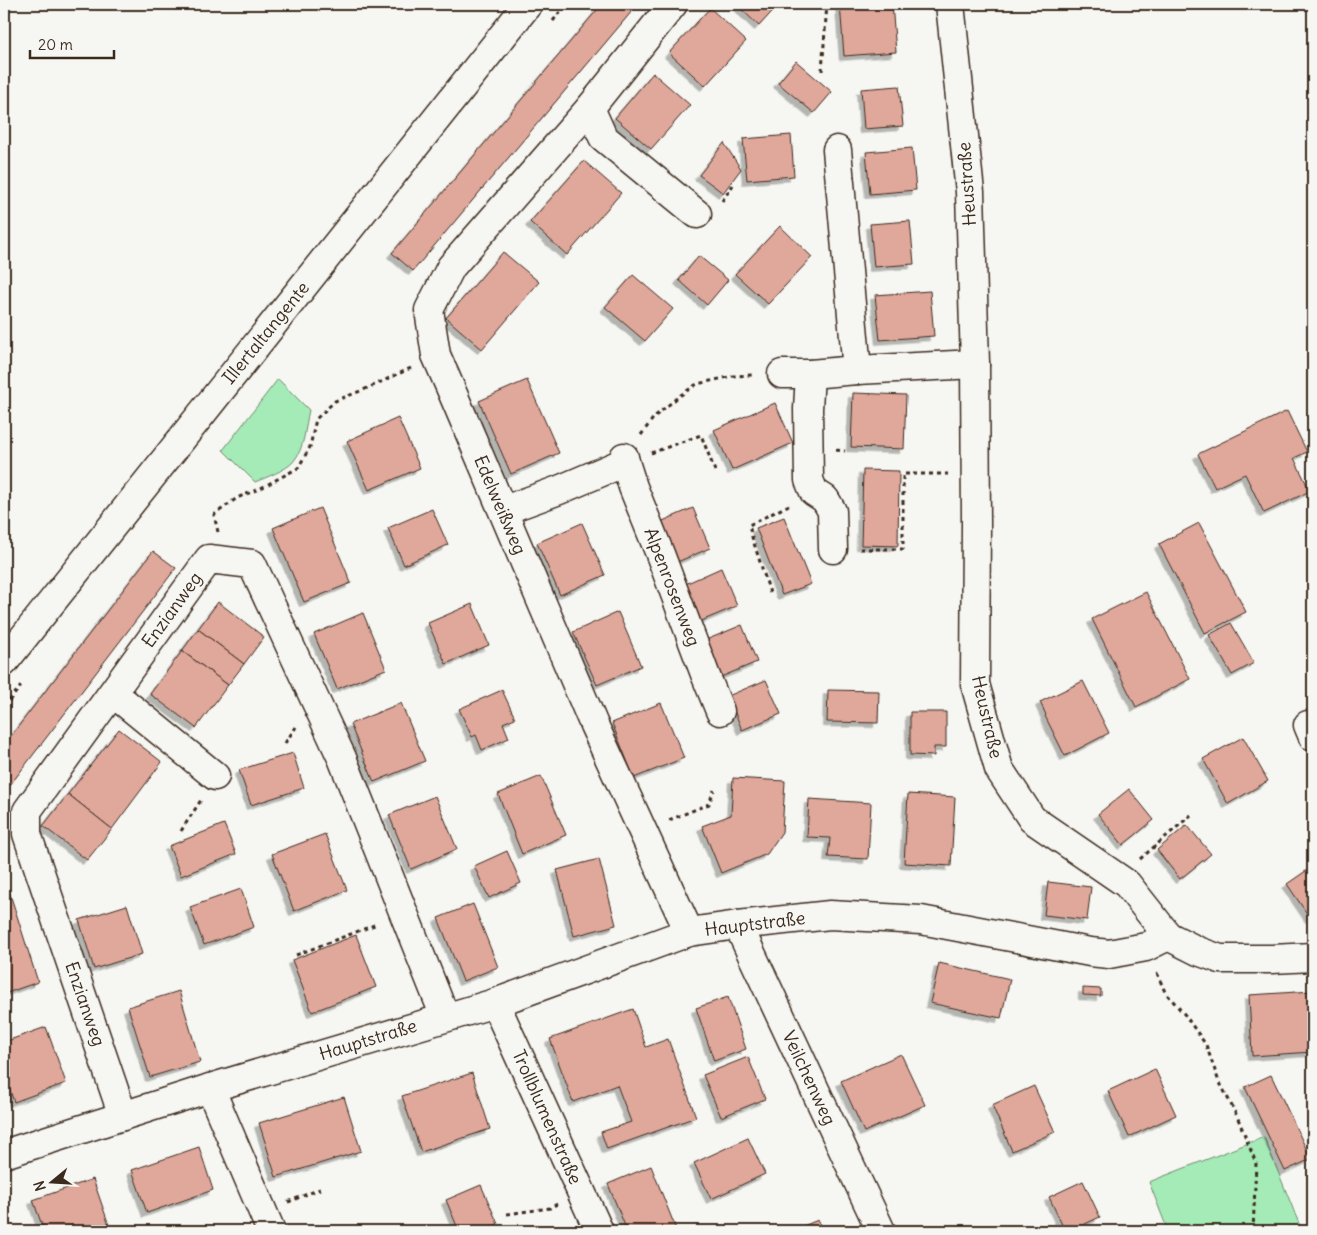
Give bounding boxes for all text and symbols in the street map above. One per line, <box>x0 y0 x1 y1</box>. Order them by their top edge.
scale bar <box>30 28 114 60</box>
text: 20 m <box>38 35 73 54</box>
street label: Heustraße <box>952 141 981 227</box>
street label: Illertaltangente <box>217 277 314 389</box>
street label: Edelweißweg <box>469 452 532 558</box>
street label: Alpenrosenweg <box>639 524 706 649</box>
street label: Enzianweg <box>136 567 207 652</box>
street label: Heustraße <box>967 673 1008 760</box>
street label: Hauptstraße <box>703 906 806 941</box>
street label: Enzianweg <box>60 958 111 1049</box>
street label: Hauptstraße <box>316 1014 420 1065</box>
street label: Veilchenweg <box>778 1027 841 1129</box>
street label: Trollblumenstraße <box>507 1046 587 1188</box>
north arrow <box>28 1158 78 1208</box>
text: N <box>30 1179 50 1193</box>

